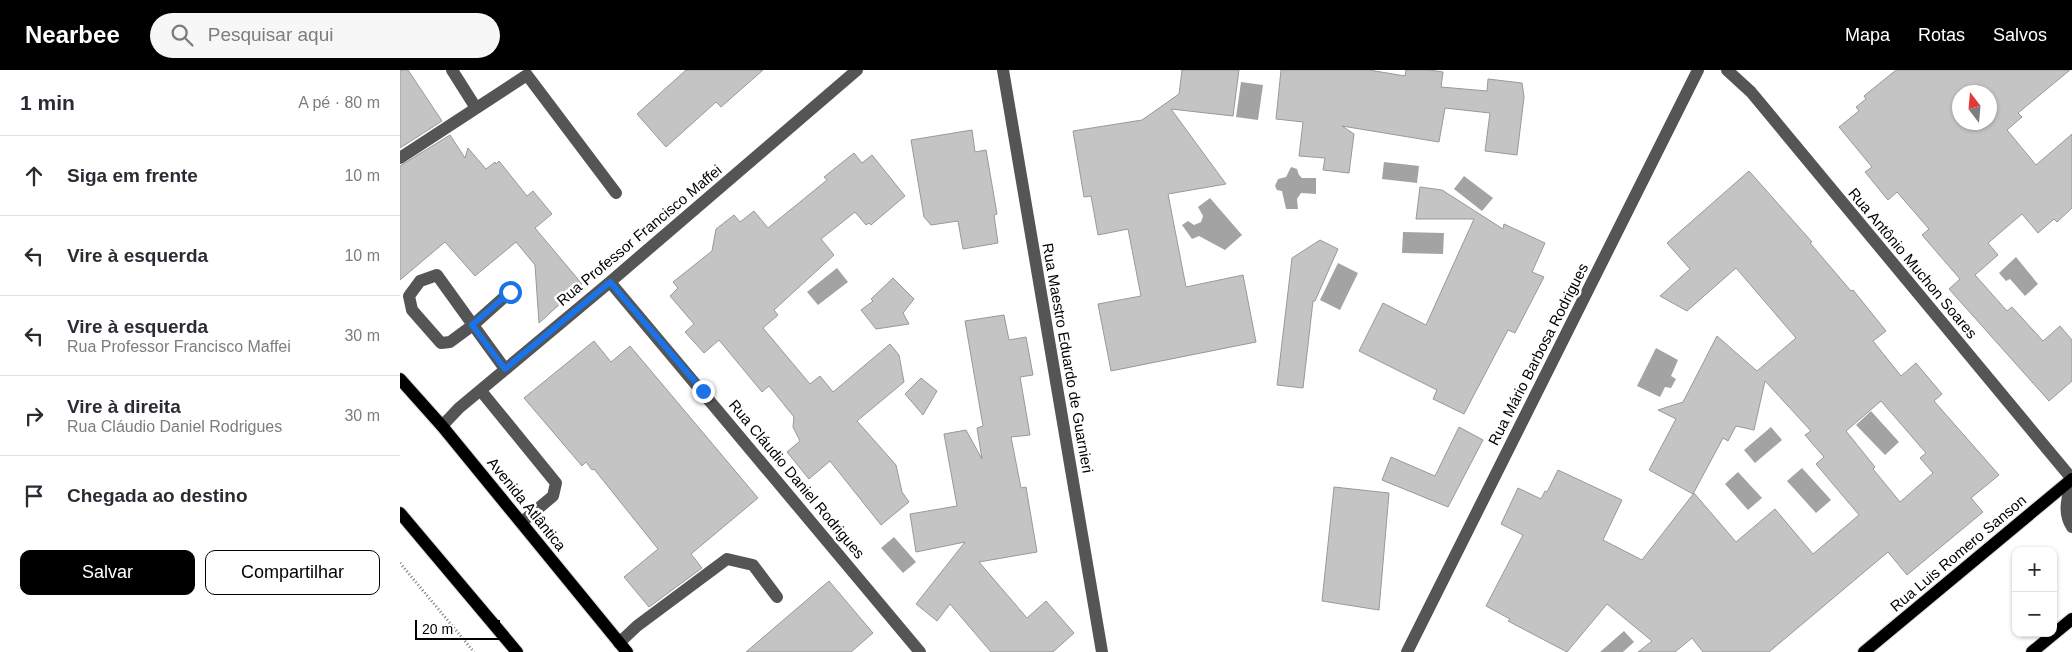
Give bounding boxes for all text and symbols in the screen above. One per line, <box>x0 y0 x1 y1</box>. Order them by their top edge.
search box <box>150 13 500 58</box>
text: Nearbee <box>25 21 120 48</box>
icon: search <box>168 21 196 49</box>
text: Pesquisar aqui <box>208 24 333 45</box>
text: Mapa <box>1845 25 1890 45</box>
text: Rotas <box>1918 25 1965 45</box>
text: Salvos <box>1993 25 2047 45</box>
north arrow <box>1952 85 1997 130</box>
text: 1 min <box>20 91 75 114</box>
text: A pé · 80 m <box>298 94 380 111</box>
street label: Rua Professor Francisco Maffei <box>553 161 725 309</box>
icon: ahead <box>20 162 48 190</box>
text: Siga em frente <box>67 165 198 186</box>
text: 10 m <box>344 167 380 184</box>
street label: Rua Antônio Muchon Soares <box>1845 184 1981 342</box>
icon: left <box>20 242 48 270</box>
street label: Rua Maestro Eduardo de Guarnieri <box>1039 242 1097 474</box>
text: Vire à esquerda <box>67 245 208 266</box>
text: 10 m <box>344 247 380 264</box>
street label: Rua Mário Barbosa Rodrigues <box>1485 260 1591 448</box>
route start <box>499 281 522 304</box>
text: Vire à esquerda <box>67 316 208 337</box>
icon: left <box>20 322 48 350</box>
text: 30 m <box>344 327 380 344</box>
text: Rua Professor Francisco Maffei <box>67 338 291 355</box>
route end <box>692 380 715 403</box>
text: Vire à direita <box>67 396 181 417</box>
street label: Rua Cláudio Daniel Rodrigues <box>726 396 868 562</box>
icon: right <box>20 402 48 430</box>
text: 30 m <box>344 407 380 424</box>
text: Rua Cláudio Daniel Rodrigues <box>67 418 282 435</box>
street label: Avenida Atlântica <box>484 454 570 554</box>
icon: arrive <box>20 482 48 510</box>
text: Chegada ao destino <box>67 485 248 506</box>
street label: Rua Luis Romero Sanson <box>1887 491 2029 615</box>
map controls <box>2012 547 2057 637</box>
button: + <box>2012 547 2057 592</box>
button: Salvar <box>20 550 195 595</box>
button: Compartilhar <box>205 550 380 595</box>
button: − <box>2012 592 2057 637</box>
scale bar <box>415 617 500 640</box>
text: 20 m <box>422 621 453 637</box>

